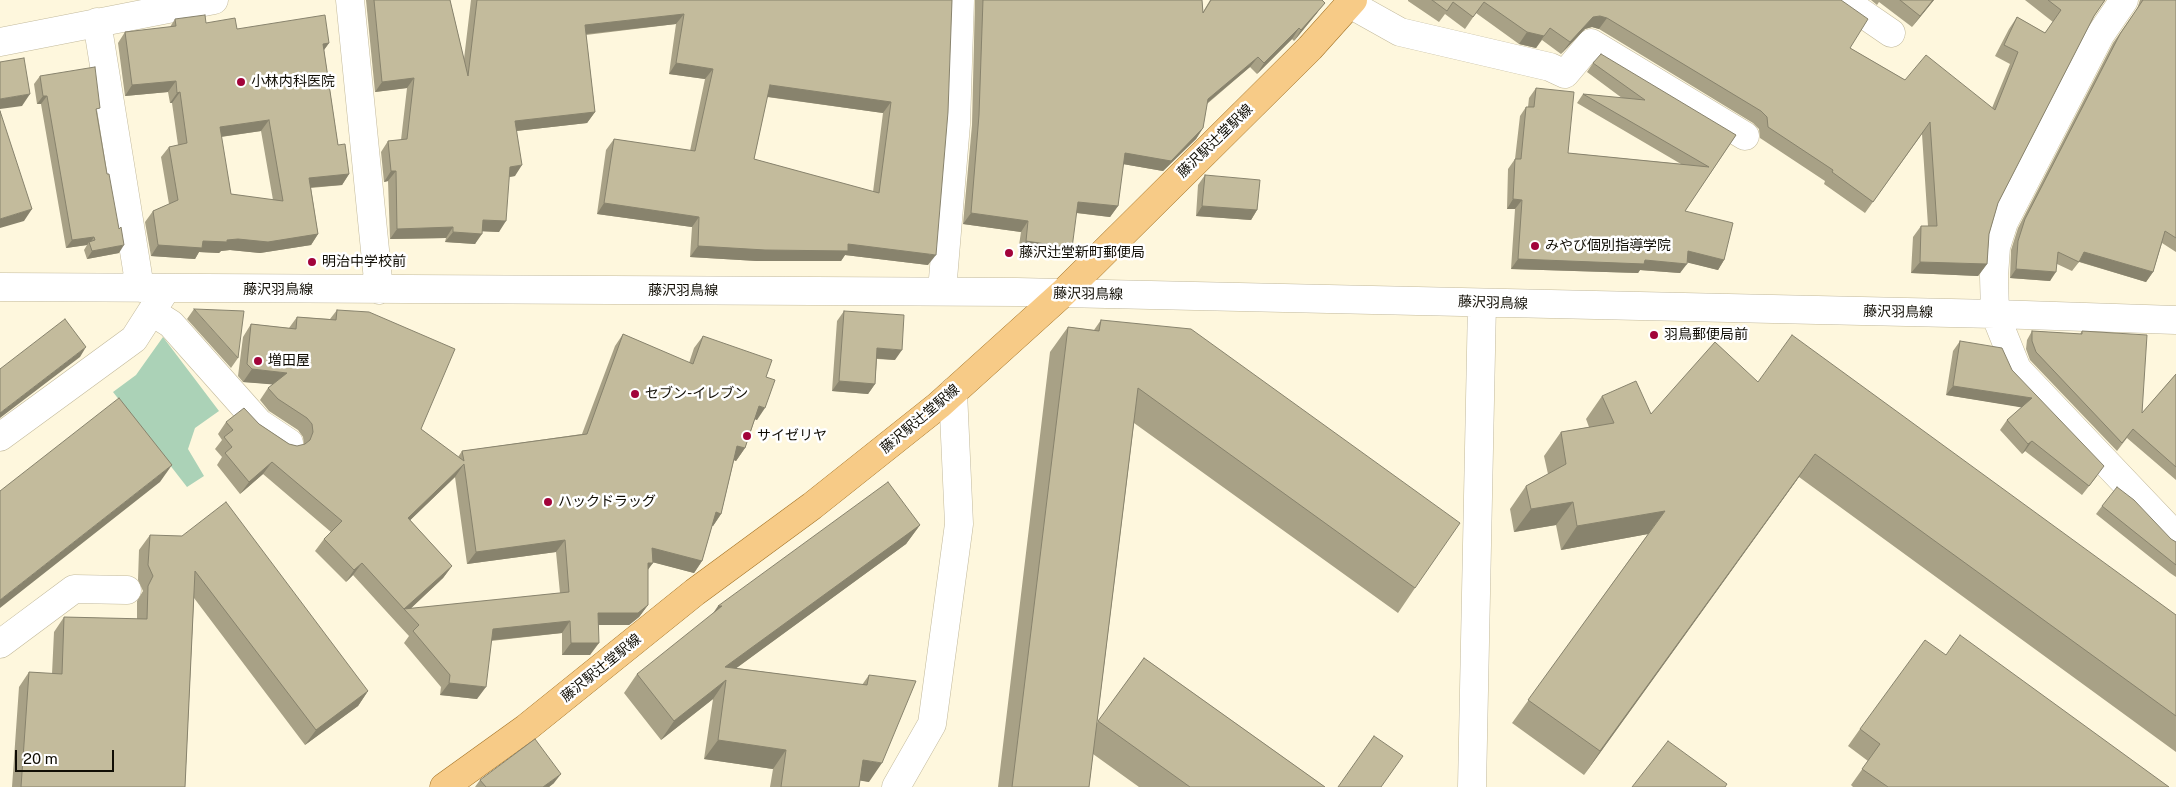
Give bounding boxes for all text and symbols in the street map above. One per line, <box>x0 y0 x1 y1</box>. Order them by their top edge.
place label: 小林内科医院 <box>251 74 335 90</box>
marker: 小林内科医院 <box>235 76 247 88</box>
street label: 藤沢駅辻堂駅線 <box>1174 101 1256 181</box>
place label: みやび個別指導学院 <box>1545 238 1671 254</box>
marker: みやび個別指導学院 <box>1529 240 1541 252</box>
place label: 藤沢辻堂新町郵便局 <box>1019 245 1145 261</box>
marker: 藤沢辻堂新町郵便局 <box>1003 247 1015 259</box>
place label: 明治中学校前 <box>322 254 406 270</box>
marker: 明治中学校前 <box>306 256 318 268</box>
street label: 藤沢羽鳥線 <box>243 282 313 298</box>
street label: 藤沢羽鳥線 <box>648 283 718 299</box>
street label: 藤沢羽鳥線 <box>1053 285 1123 303</box>
street label: 藤沢羽鳥線 <box>1458 293 1528 313</box>
street label: 藤沢羽鳥線 <box>1863 303 1933 321</box>
place label: 羽鳥郵便局前 <box>1664 327 1748 343</box>
marker: 羽鳥郵便局前 <box>1648 329 1660 341</box>
place label: 増田屋 <box>268 353 310 369</box>
marker: 増田屋 <box>252 355 264 367</box>
street label: 藤沢駅辻堂駅線 <box>877 381 963 457</box>
place label: セブン-イレブン <box>645 386 748 402</box>
marker: セブン-イレブン <box>629 388 641 400</box>
place label: サイゼリヤ <box>757 428 827 444</box>
marker: サイゼリヤ <box>741 430 753 442</box>
place label: ハックドラッグ <box>558 494 656 510</box>
marker: ハックドラッグ <box>542 496 554 508</box>
street label: 藤沢駅辻堂駅線 <box>558 631 644 705</box>
scale bar <box>18 740 116 772</box>
text: 20 m <box>23 750 58 767</box>

